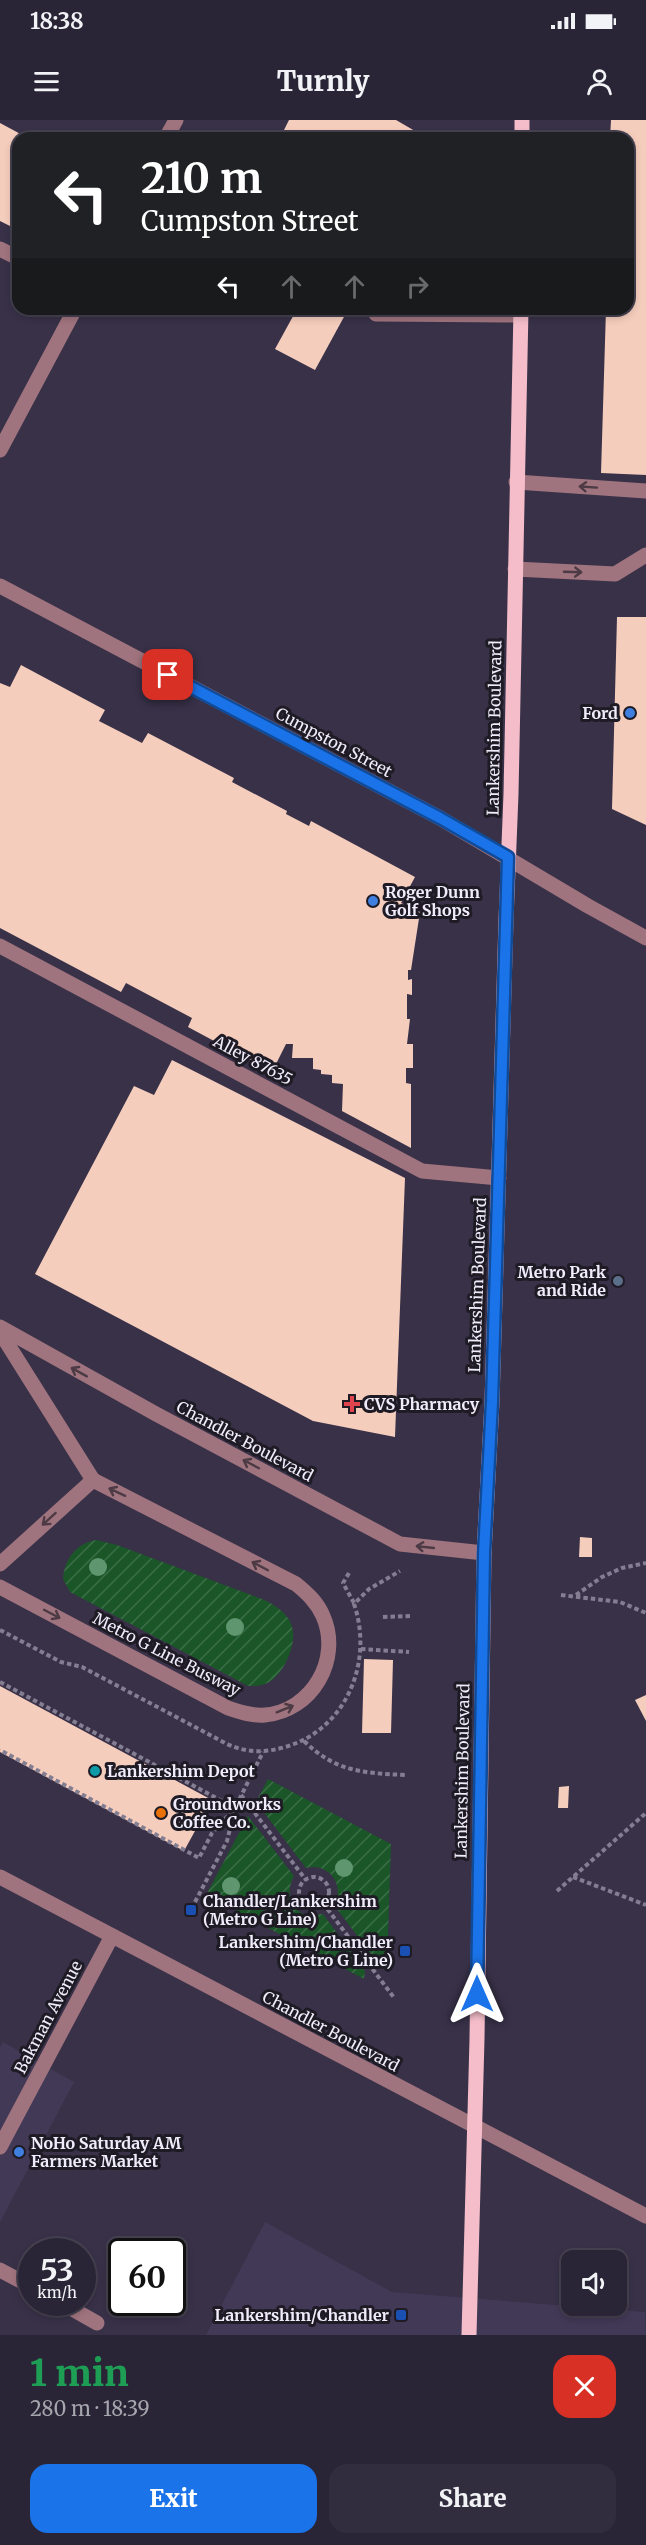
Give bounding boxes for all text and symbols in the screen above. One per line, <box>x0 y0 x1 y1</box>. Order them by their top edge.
text: 18:38 <box>30 7 84 35</box>
text: Turnly <box>277 64 369 98</box>
icon: menu <box>30 65 63 98</box>
icon: person <box>583 65 616 98</box>
text: 210 m <box>141 152 262 204</box>
icon: left <box>42 156 120 234</box>
text: Cumpston Street <box>141 204 359 238</box>
icon: left <box>212 270 245 303</box>
icon: ahead <box>275 270 308 303</box>
icon: ahead <box>338 270 371 303</box>
icon: right <box>401 270 434 303</box>
one-way arrow <box>578 481 598 492</box>
one-way arrow <box>563 566 583 577</box>
street label: Lankershim Boulevard <box>482 640 506 816</box>
pin <box>142 649 193 700</box>
icon: arrive <box>151 658 184 691</box>
street label: Cumpston Street <box>272 703 396 781</box>
place label: Ford <box>582 703 618 723</box>
marker: Ford <box>623 706 637 720</box>
place label: Roger Dunn Golf Shops <box>385 882 480 920</box>
marker: Roger Dunn Golf Shops <box>366 894 380 908</box>
street label: Alley 87635 <box>209 1030 296 1089</box>
street label: Lankershim Boulevard <box>464 1197 490 1373</box>
place label: Metro Park and Ride <box>518 1262 607 1300</box>
marker: Metro Park and Ride <box>611 1274 625 1288</box>
one-way arrow <box>71 1365 88 1377</box>
place label: CVS Pharmacy <box>364 1394 480 1414</box>
street label: Chandler Boulevard <box>173 1396 317 1486</box>
marker: CVS Pharmacy <box>345 1397 359 1411</box>
one-way arrow <box>242 1458 260 1469</box>
one-way arrow <box>109 1485 127 1497</box>
one-way arrow <box>42 1512 57 1526</box>
one-way arrow <box>416 1541 436 1552</box>
one-way arrow <box>252 1560 270 1571</box>
street label: Metro G Line Busway <box>90 1608 245 1700</box>
one-way arrow <box>42 1609 60 1620</box>
street label: Lankershim Boulevard <box>450 1683 474 1859</box>
one-way arrow <box>275 1703 293 1714</box>
place label: Lankershim Depot <box>107 1761 256 1781</box>
marker: Lankershim Depot <box>88 1764 102 1778</box>
place label: Groundworks Coffee Co. <box>173 1794 281 1832</box>
marker: Groundworks Coffee Co. <box>154 1806 168 1820</box>
place label: Chandler/Lankershim (Metro G Line) <box>203 1891 377 1929</box>
marker: Chandler/Lankershim (Metro G Line) <box>184 1903 198 1917</box>
place label: Lankershim/Chandler (Metro G Line) <box>219 1932 394 1970</box>
marker: Lankershim/Chandler (Metro G Line) <box>398 1944 412 1958</box>
street label: Bakman Avenue <box>10 1957 86 2077</box>
position arrow <box>445 1962 509 2026</box>
street label: Chandler Boulevard <box>259 1986 403 2076</box>
place label: NoHo Saturday AM Farmers Market <box>31 2133 182 2171</box>
marker: NoHo Saturday AM Farmers Market <box>12 2145 26 2159</box>
speed limit sign: 60 <box>108 2238 186 2316</box>
map controls <box>561 2250 627 2316</box>
button: sound <box>561 2250 627 2316</box>
text: 53 <box>40 2251 74 2289</box>
text: km/h <box>37 2283 77 2302</box>
place label: Lankershim/Chandler <box>215 2305 390 2325</box>
marker: Lankershim/Chandler <box>394 2308 408 2322</box>
text: 1 min <box>30 2351 129 2396</box>
button: close <box>553 2355 616 2418</box>
text: 280 m · 18:39 <box>30 2396 150 2421</box>
button: Exit <box>30 2464 317 2533</box>
button: Share <box>329 2464 616 2533</box>

